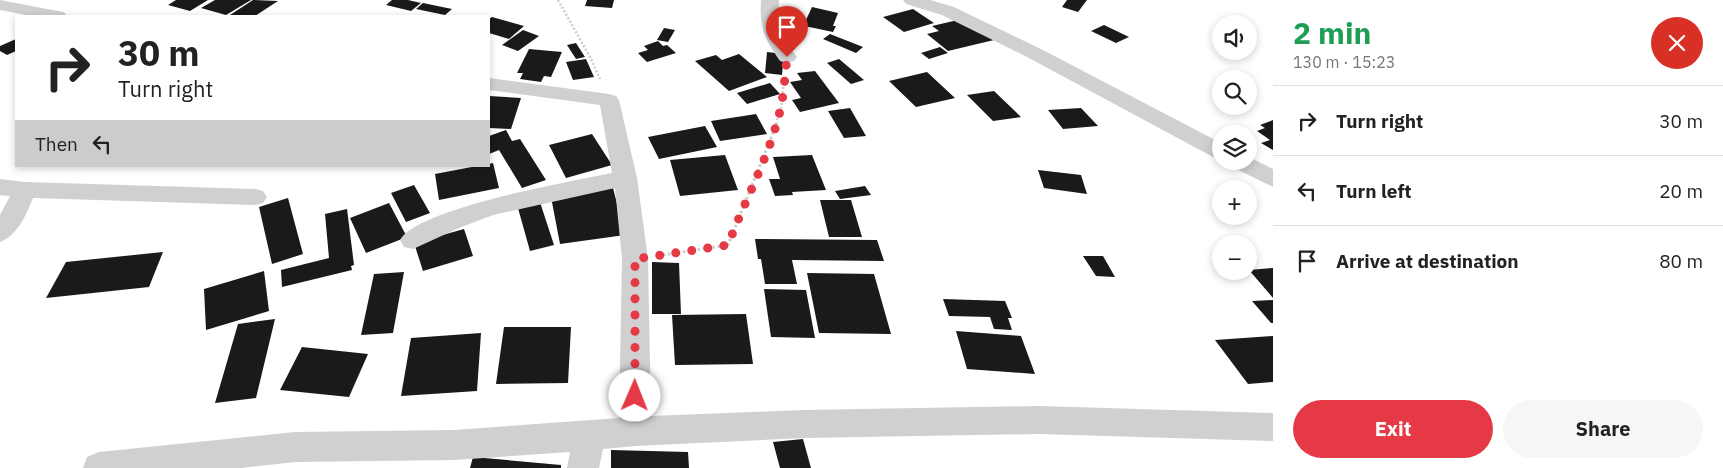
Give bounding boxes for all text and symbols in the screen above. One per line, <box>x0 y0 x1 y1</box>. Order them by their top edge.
pin <box>766 6 808 57</box>
icon: arrive <box>773 13 801 41</box>
text: 2 min <box>1293 13 1371 52</box>
map controls <box>1212 15 1257 280</box>
button: sound <box>1212 15 1257 60</box>
button: close <box>1651 17 1703 69</box>
text: 30 m <box>118 30 200 76</box>
icon: right <box>35 35 100 100</box>
text: 130 m · 15:23 <box>1293 52 1395 72</box>
button: search <box>1212 70 1257 115</box>
text: Turn right <box>118 74 213 103</box>
icon: right <box>1293 107 1321 135</box>
text: Turn right <box>1336 109 1423 133</box>
text: 30 m <box>1659 109 1703 133</box>
button: layers <box>1212 125 1257 170</box>
icon: left <box>88 130 116 158</box>
text: Then <box>35 132 78 156</box>
icon: left <box>1293 177 1321 205</box>
text: Turn left <box>1336 179 1412 203</box>
text: 20 m <box>1659 179 1703 203</box>
button: + <box>1212 180 1257 225</box>
button: − <box>1212 235 1257 280</box>
icon: arrive <box>1293 247 1321 275</box>
text: Arrive at destination <box>1336 249 1519 273</box>
text: 80 m <box>1659 249 1703 273</box>
position arrow <box>608 369 660 421</box>
button: Exit <box>1293 400 1493 458</box>
button: Share <box>1503 400 1703 458</box>

